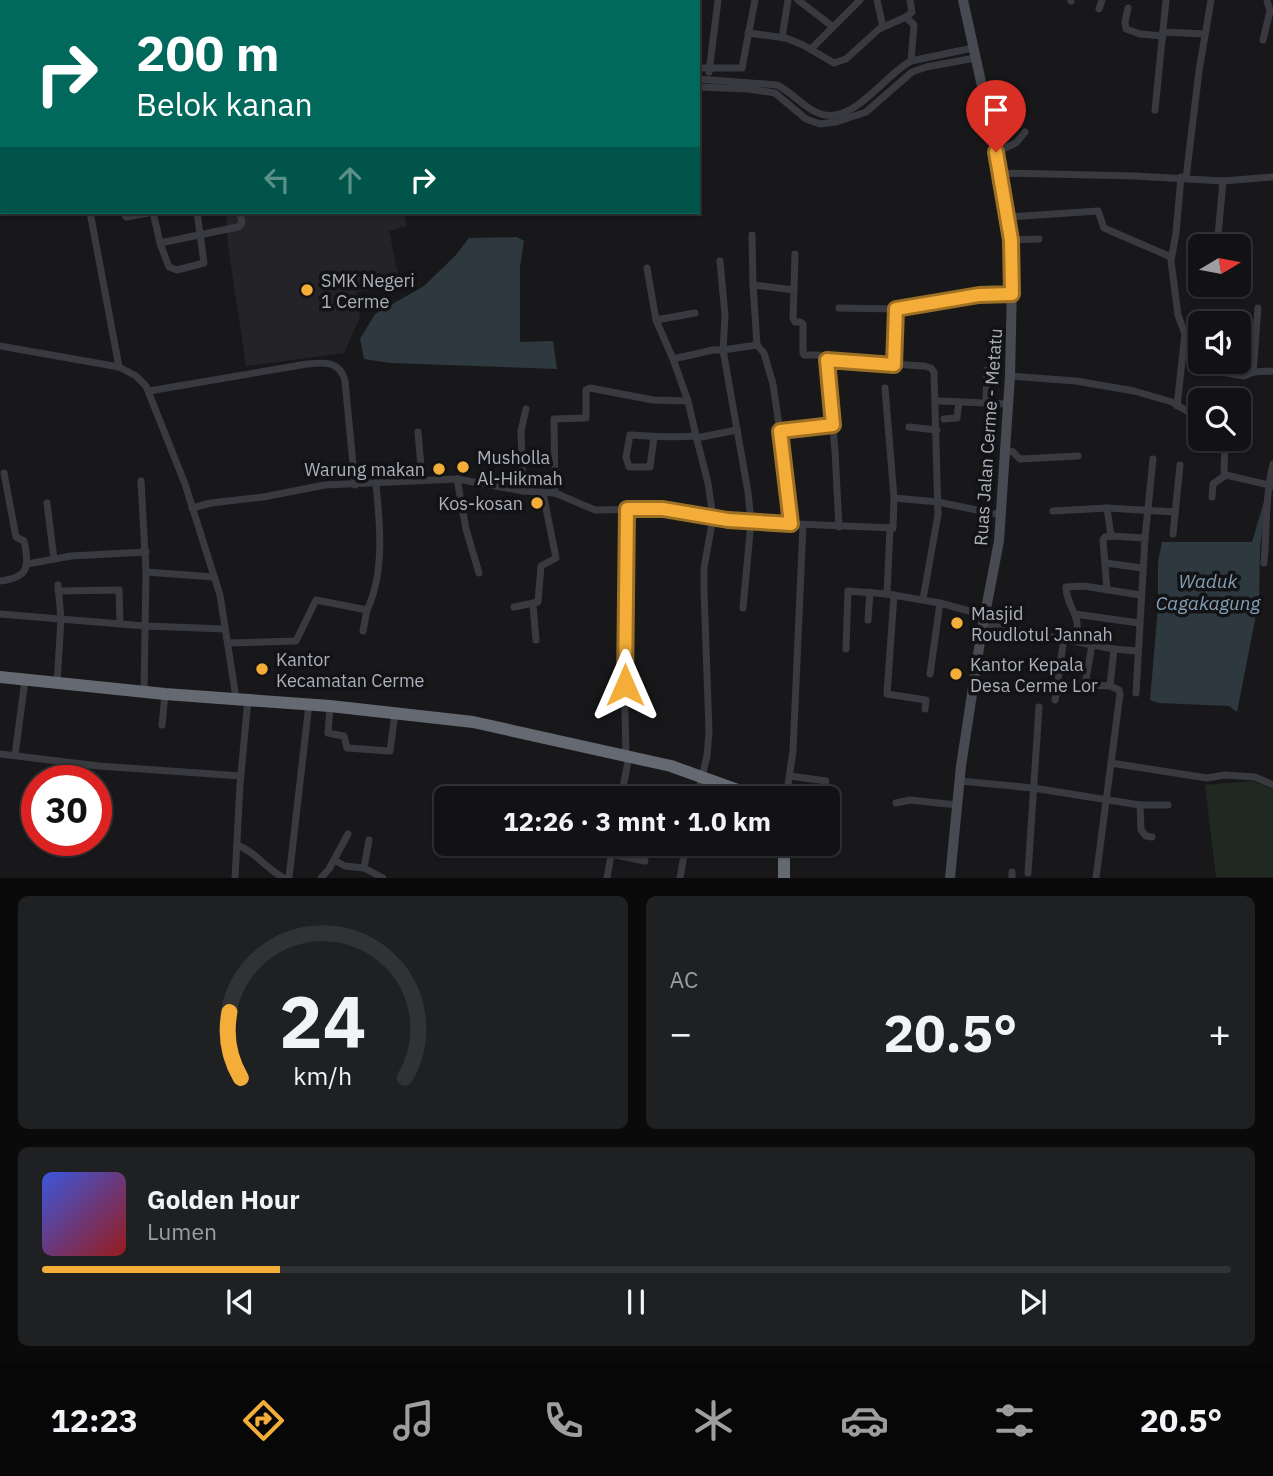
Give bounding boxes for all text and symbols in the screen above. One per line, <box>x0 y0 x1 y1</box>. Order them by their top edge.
text: 200 m <box>136 21 280 84</box>
icon: right <box>21 28 112 119</box>
pin <box>966 80 1026 152</box>
text: Belok kanan <box>136 83 313 125</box>
icon: arrive <box>977 91 1015 129</box>
icon: left <box>258 161 296 199</box>
icon: ahead <box>331 161 369 199</box>
icon: right <box>404 161 442 199</box>
north arrow <box>1188 234 1251 298</box>
map controls <box>1188 234 1251 451</box>
place label: SMK Negeri 1 Cerme <box>321 269 415 313</box>
marker: SMK Negeri 1 Cerme <box>299 282 315 298</box>
button: sound <box>1188 311 1251 374</box>
street label: Ruas Jalan Cerme - Metatu <box>969 327 1007 547</box>
button: search <box>1188 388 1251 451</box>
place label: Musholla Al-Hikmah <box>477 446 563 490</box>
place label: Warung makan <box>304 458 425 481</box>
marker: Musholla Al-Hikmah <box>455 459 471 475</box>
marker: Warung makan <box>431 461 447 477</box>
place label: Kos-kosan <box>438 492 523 515</box>
marker: Kos-kosan <box>529 495 545 511</box>
water label: Waduk Cagakagung <box>1156 569 1261 615</box>
place label: Masjid Roudlotul Jannah <box>971 602 1113 646</box>
marker: Masjid Roudlotul Jannah <box>949 615 965 631</box>
place label: Kantor Kecamatan Cerme <box>276 648 425 692</box>
position arrow <box>588 648 662 722</box>
place label: Kantor Kepala Desa Cerme Lor <box>970 653 1098 697</box>
marker: Kantor Kecamatan Cerme <box>254 661 270 677</box>
marker: Kantor Kepala Desa Cerme Lor <box>948 666 964 682</box>
speed limit sign: 30 <box>21 765 112 856</box>
text: 12:26 · 3 mnt · 1.0 km <box>503 804 771 838</box>
text: AC <box>670 964 698 994</box>
text: 24 <box>279 974 366 1069</box>
text: 20.5° <box>883 999 1017 1066</box>
text: − <box>670 1008 692 1057</box>
text: + <box>1208 1008 1231 1057</box>
text: km/h <box>293 1059 352 1092</box>
text: Golden Hour <box>147 1182 300 1216</box>
text: Lumen <box>147 1216 217 1246</box>
icon: previous <box>221 1283 259 1321</box>
icon: pause <box>617 1283 655 1321</box>
icon: next <box>1014 1283 1052 1321</box>
icon: directions <box>239 1396 288 1445</box>
icon: music <box>389 1396 438 1445</box>
icon: phone <box>539 1396 588 1445</box>
icon: climate <box>689 1396 738 1445</box>
icon: car <box>840 1396 889 1445</box>
icon: filters <box>990 1396 1039 1445</box>
text: 12:23 <box>51 1399 138 1441</box>
text: 20.5° <box>1140 1399 1222 1441</box>

